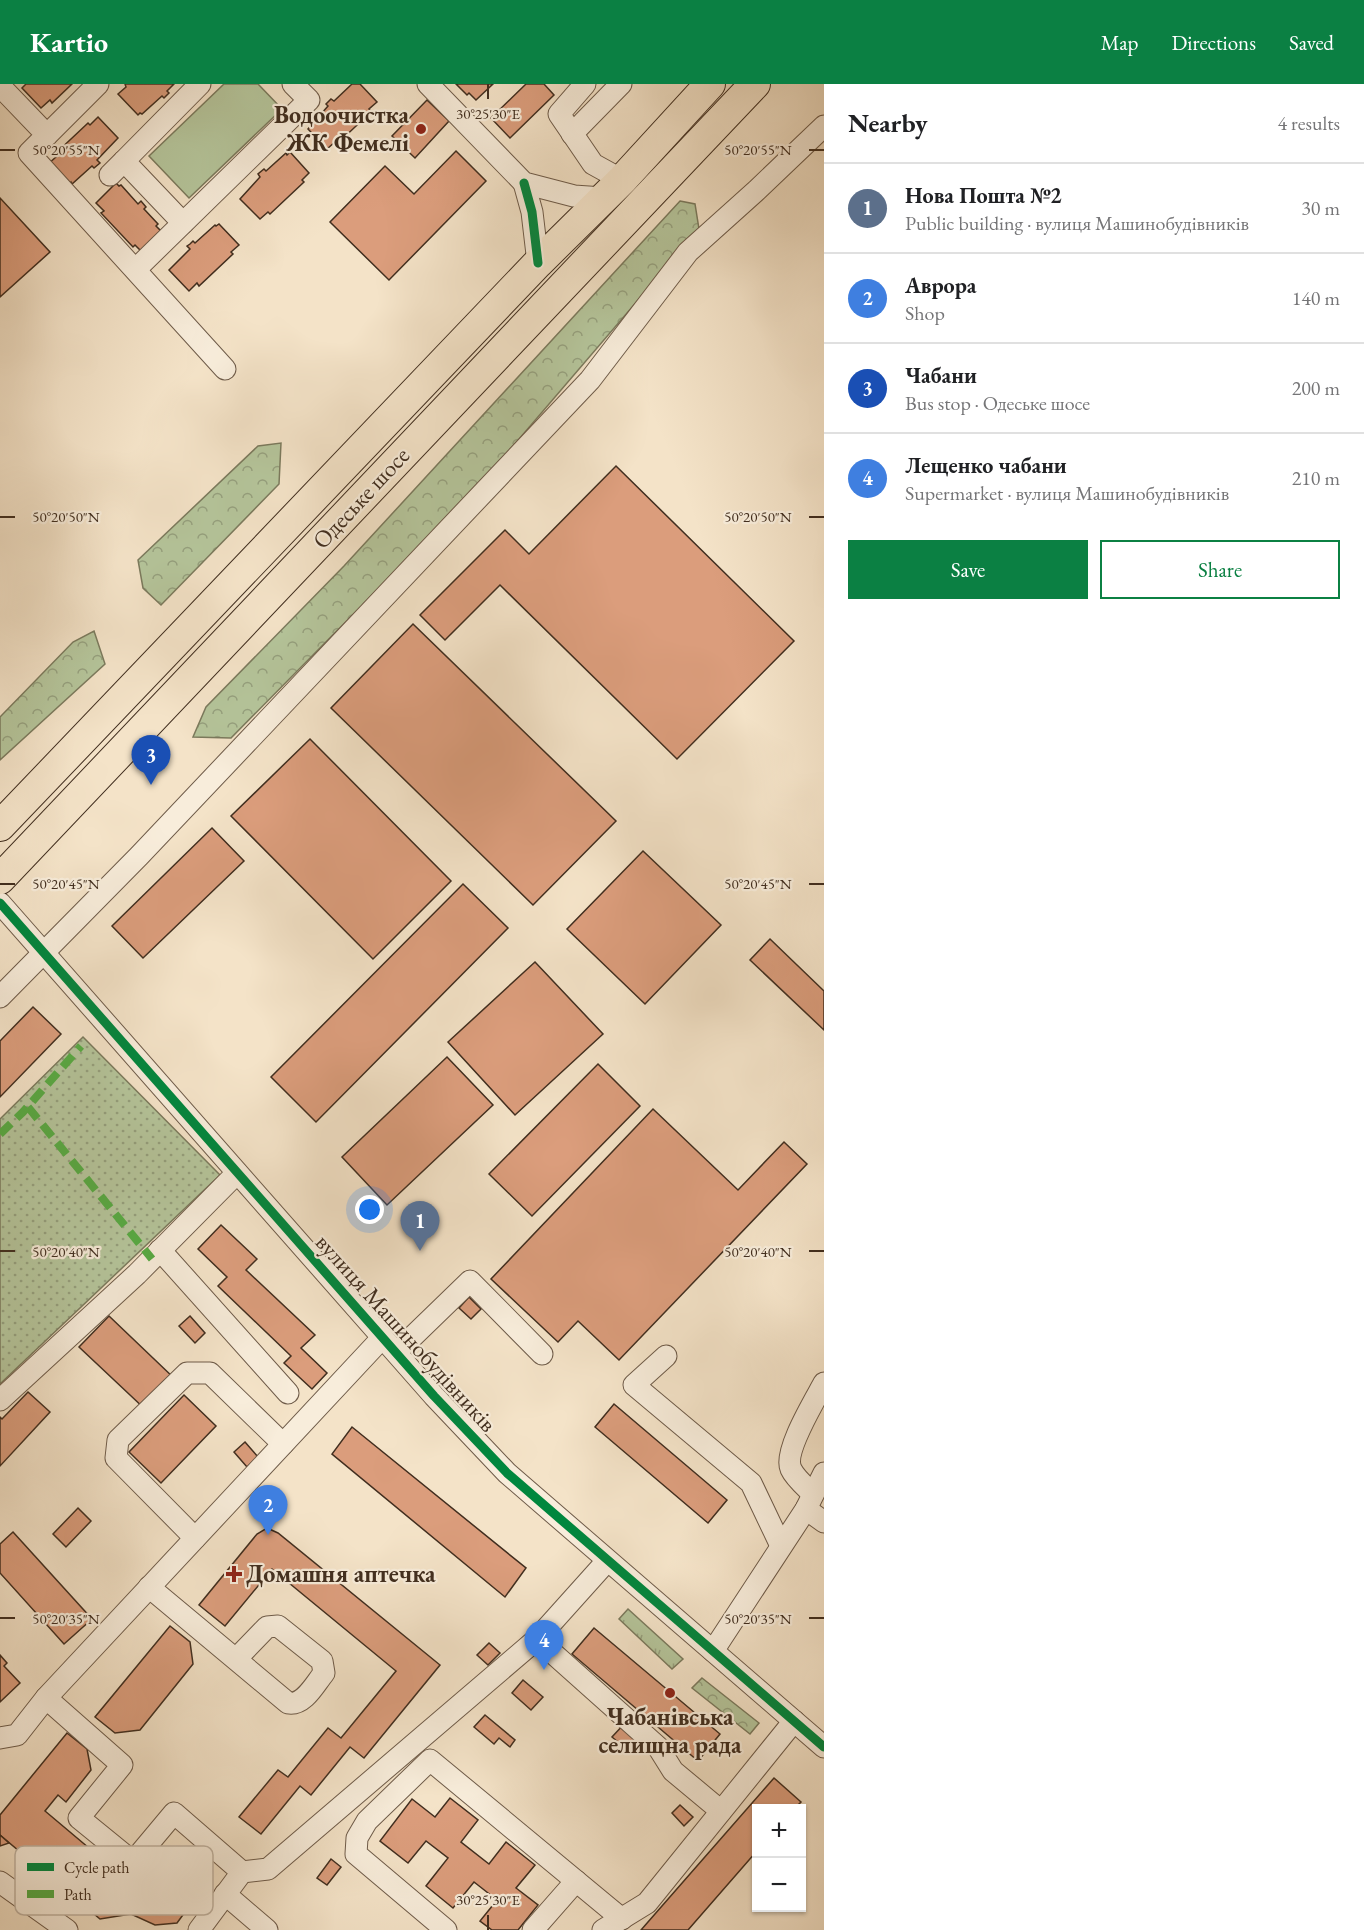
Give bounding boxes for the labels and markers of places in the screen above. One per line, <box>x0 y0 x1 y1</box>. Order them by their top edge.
place label: Водоочистка ЖК Фемелі <box>274 99 409 158</box>
marker: Водоочистка ЖК Фемелі <box>414 122 428 136</box>
pin: 3 <box>132 736 170 785</box>
pin: 1 <box>400 1202 440 1251</box>
pin: 2 <box>248 1486 288 1535</box>
place label: Домашня аптечка <box>246 1558 436 1589</box>
marker: Домашня аптечка <box>227 1567 241 1581</box>
pin: 4 <box>524 1620 564 1670</box>
marker: Чабанівська селищна рада <box>663 1686 677 1700</box>
place label: Чабанівська селищна рада <box>598 1701 742 1760</box>

